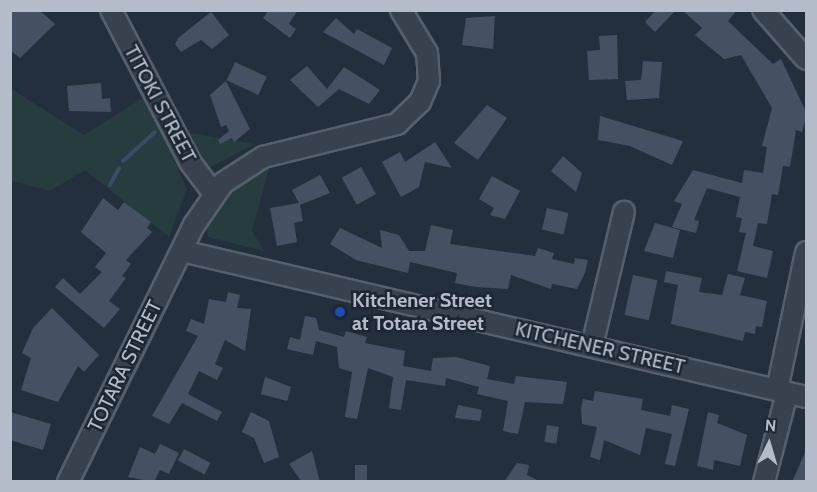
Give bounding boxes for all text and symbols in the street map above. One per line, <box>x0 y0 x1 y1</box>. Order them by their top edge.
street label: TITOKI STREET <box>119 41 201 167</box>
place label: Kitchener Street at Totara Street <box>352 288 492 335</box>
street label: TOTARA STREET <box>83 296 167 436</box>
marker: Kitchener Street at Totara Street <box>333 305 347 319</box>
street label: KITCHENER STREET <box>513 317 687 379</box>
north arrow <box>739 414 799 474</box>
text: N <box>764 416 777 436</box>

